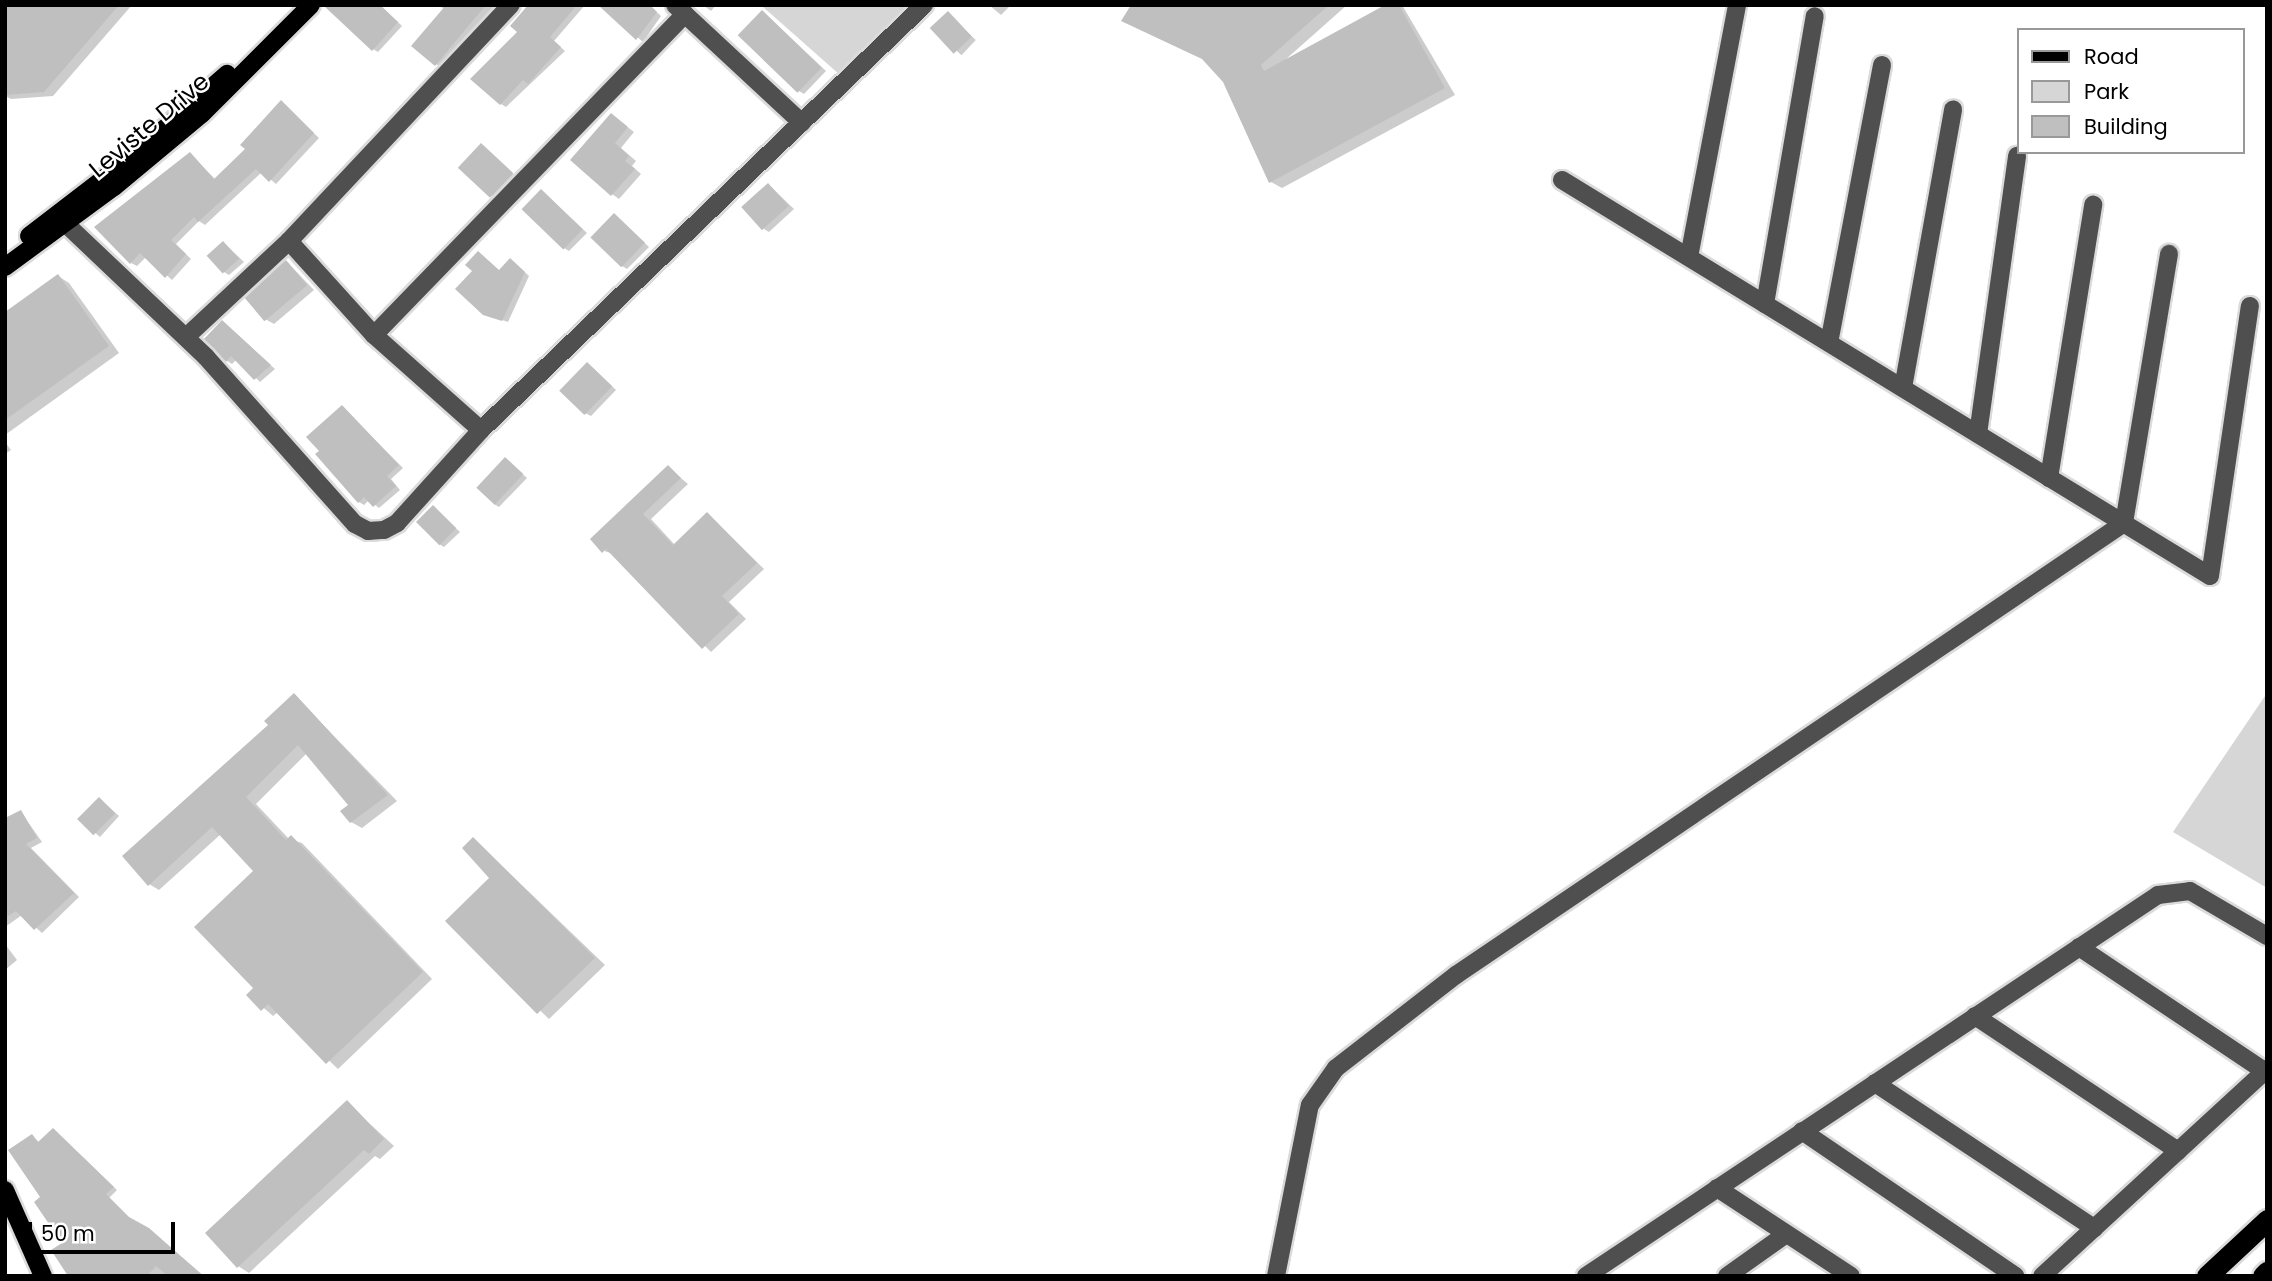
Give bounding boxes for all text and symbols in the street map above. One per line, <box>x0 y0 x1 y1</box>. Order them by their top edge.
legend <box>2016 28 2244 154</box>
text: Road <box>2084 42 2139 71</box>
street label: Leviste Drive <box>83 67 215 183</box>
text: Park <box>2084 77 2129 106</box>
text: Building <box>2084 112 2168 141</box>
scale bar <box>32 1208 178 1252</box>
text: 50 m <box>41 1219 95 1248</box>

